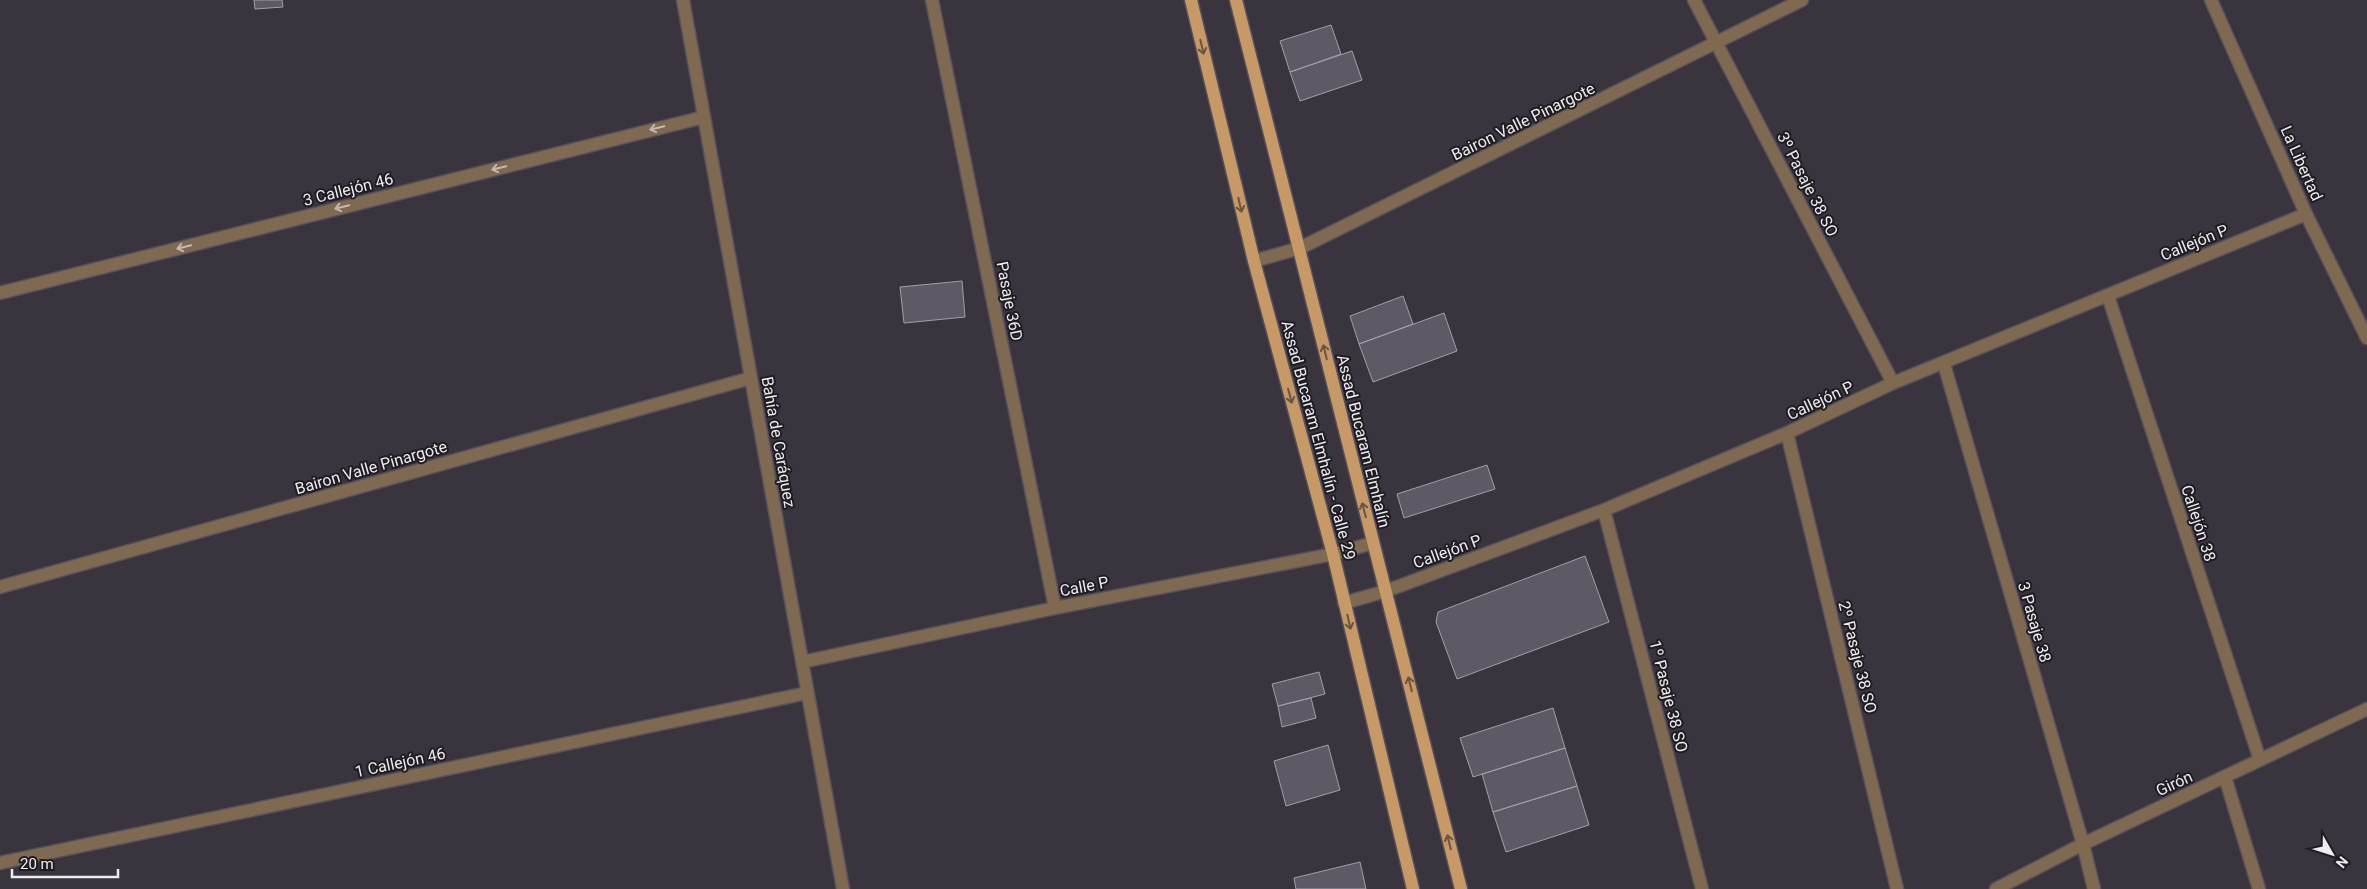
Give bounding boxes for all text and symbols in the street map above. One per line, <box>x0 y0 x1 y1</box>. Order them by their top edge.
one-way arrow <box>1198 39 1208 55</box>
street label: Bairon Valle Pinargote <box>1448 78 1598 164</box>
street label: La Libertad <box>2277 123 2327 204</box>
one-way arrow <box>649 124 665 134</box>
street label: 3º Pasaje 38 SO <box>1773 129 1842 240</box>
one-way arrow <box>492 164 508 173</box>
street label: 3 Callejón 46 <box>301 169 395 210</box>
one-way arrow <box>1236 197 1245 213</box>
one-way arrow <box>334 203 350 212</box>
street label: Callejón P <box>2158 220 2231 265</box>
one-way arrow <box>177 243 193 252</box>
street label: Pasaje 36D <box>993 260 1027 342</box>
street label: Assad Bucaram Elmhalín - Calle 29 <box>1277 318 1360 562</box>
one-way arrow <box>1320 345 1330 361</box>
street label: Assad Bucaram Elmhalín <box>1333 353 1394 530</box>
street label: Bahía de Caráquez <box>758 375 799 509</box>
street label: Callejón P <box>1784 377 1857 424</box>
one-way arrow <box>1286 388 1296 404</box>
street label: Bairon Valle Pinargote <box>293 437 449 498</box>
street label: Callejón 38 <box>2177 483 2220 564</box>
one-way arrow <box>1359 502 1368 518</box>
street label: Callejón P <box>1410 530 1484 573</box>
street label: Calle P <box>1058 572 1110 601</box>
street label: 3 Pasaje 38 <box>2014 580 2055 665</box>
street label: 2º Pasaje 38 SO <box>1834 599 1881 715</box>
one-way arrow <box>1345 613 1354 629</box>
street label: 1º Pasaje 38 SO <box>1645 638 1692 754</box>
one-way arrow <box>1404 677 1414 693</box>
street label: 1 Callejón 46 <box>353 744 447 781</box>
street label: Girón <box>2153 767 2195 800</box>
north arrow <box>2307 829 2357 879</box>
one-way arrow <box>1444 834 1453 850</box>
scale bar <box>12 846 119 878</box>
text: N <box>2333 853 2351 871</box>
text: 20 m <box>20 855 54 873</box>

